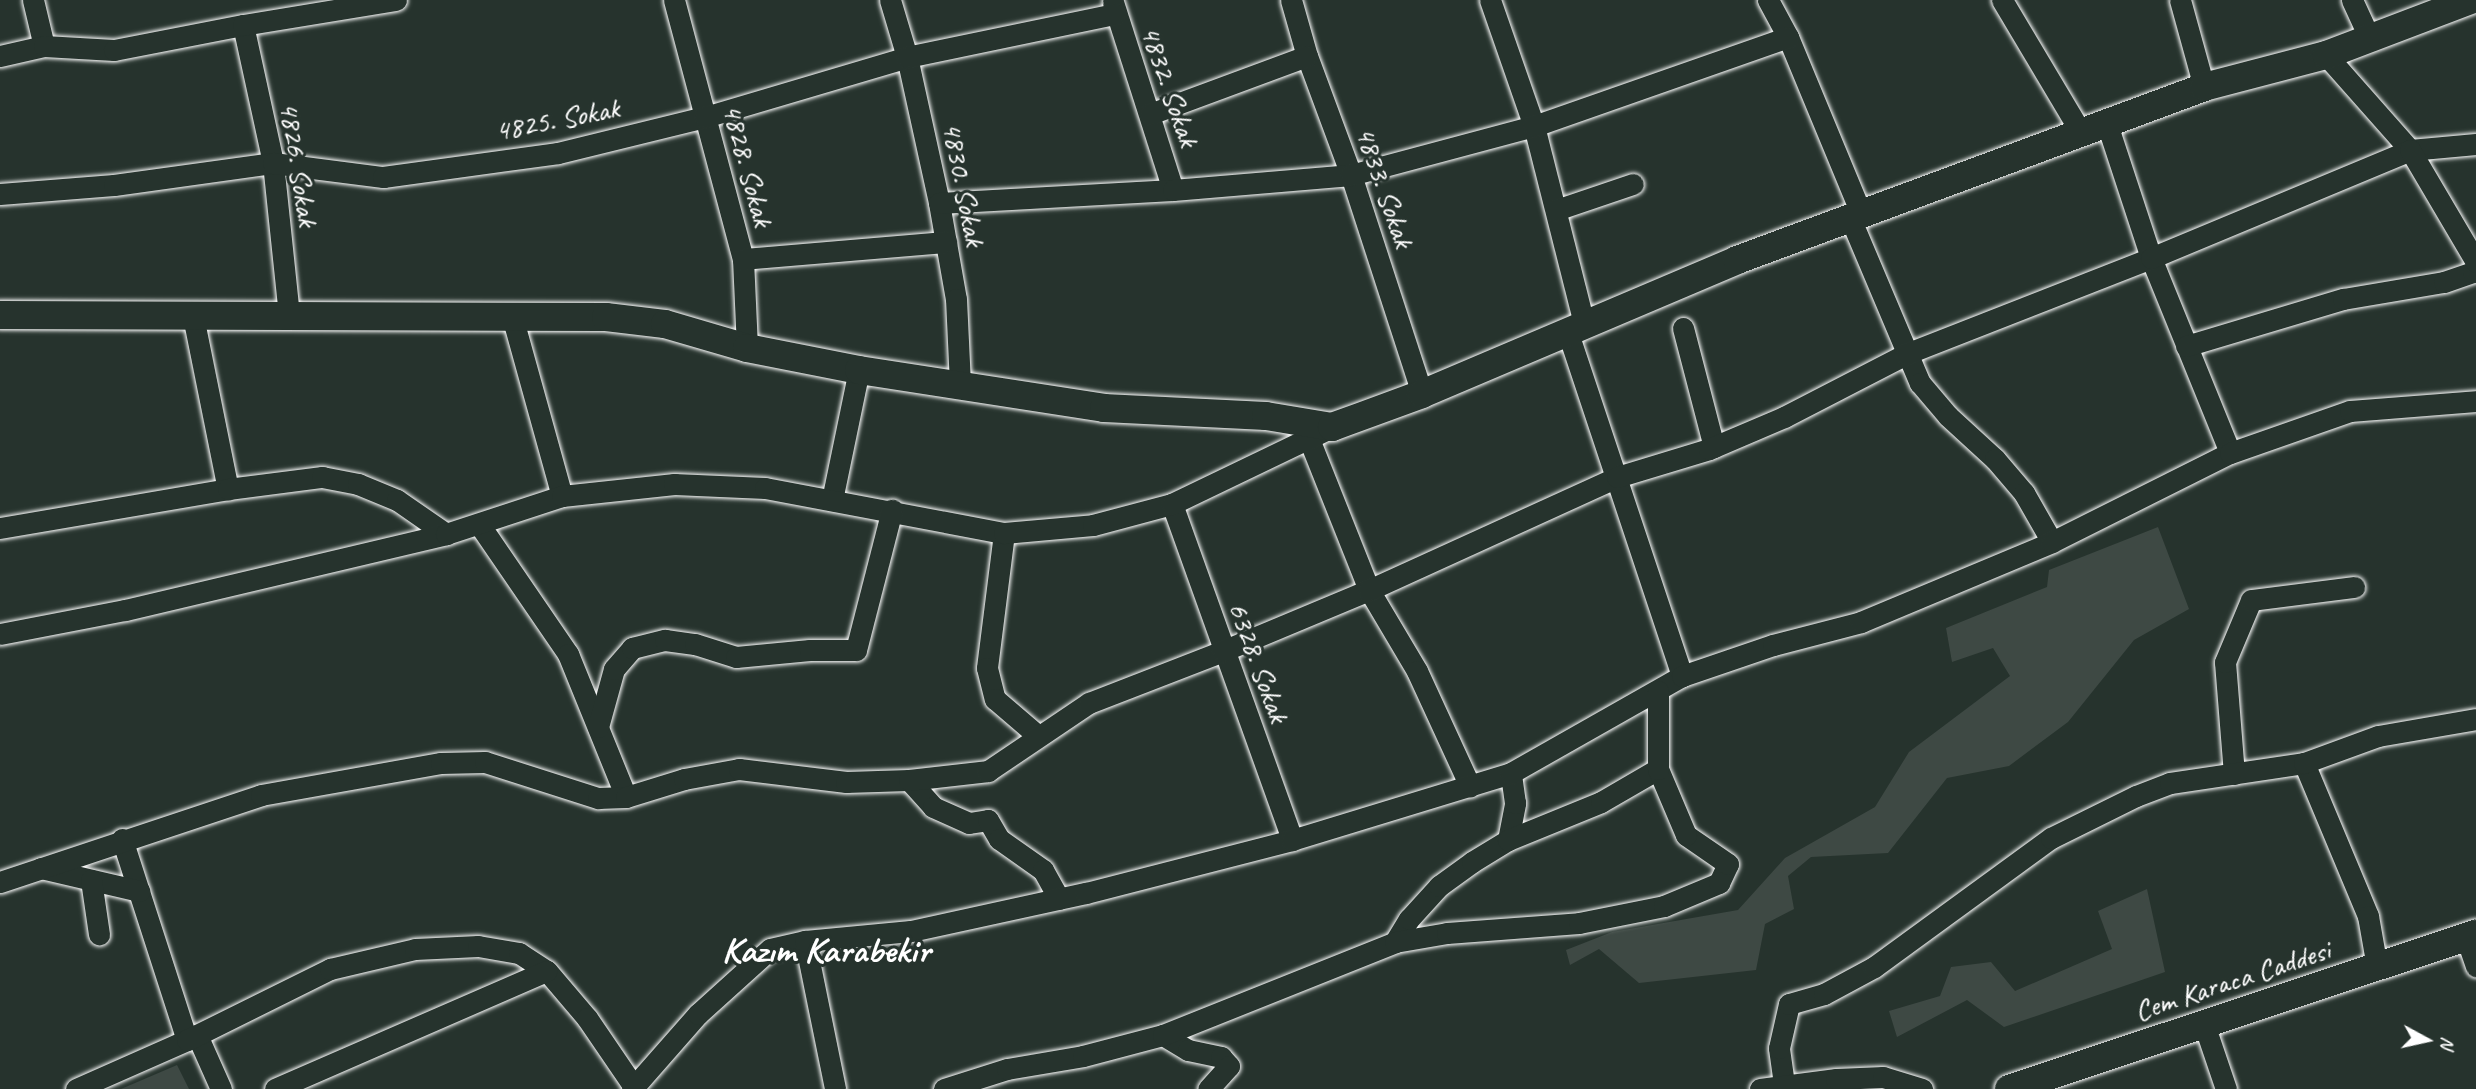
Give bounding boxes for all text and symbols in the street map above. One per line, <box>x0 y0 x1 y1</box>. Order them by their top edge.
street label: 4832. Sokak <box>1132 21 1208 151</box>
street label: 4825. Sokak <box>492 89 622 149</box>
street label: 4826. Sokak <box>271 99 327 229</box>
street label: 4828. Sokak <box>714 99 782 231</box>
street label: 4830. Sokak <box>934 119 994 249</box>
street label: 4833. Sokak <box>1347 122 1423 252</box>
street label: 6328. Sokak <box>1221 597 1297 727</box>
district label: Kazım Karabekir <box>722 928 930 972</box>
street label: Cem Karaca Caddesi <box>2129 931 2335 1029</box>
north arrow <box>2392 1005 2462 1075</box>
text: N <box>2435 1035 2460 1050</box>

